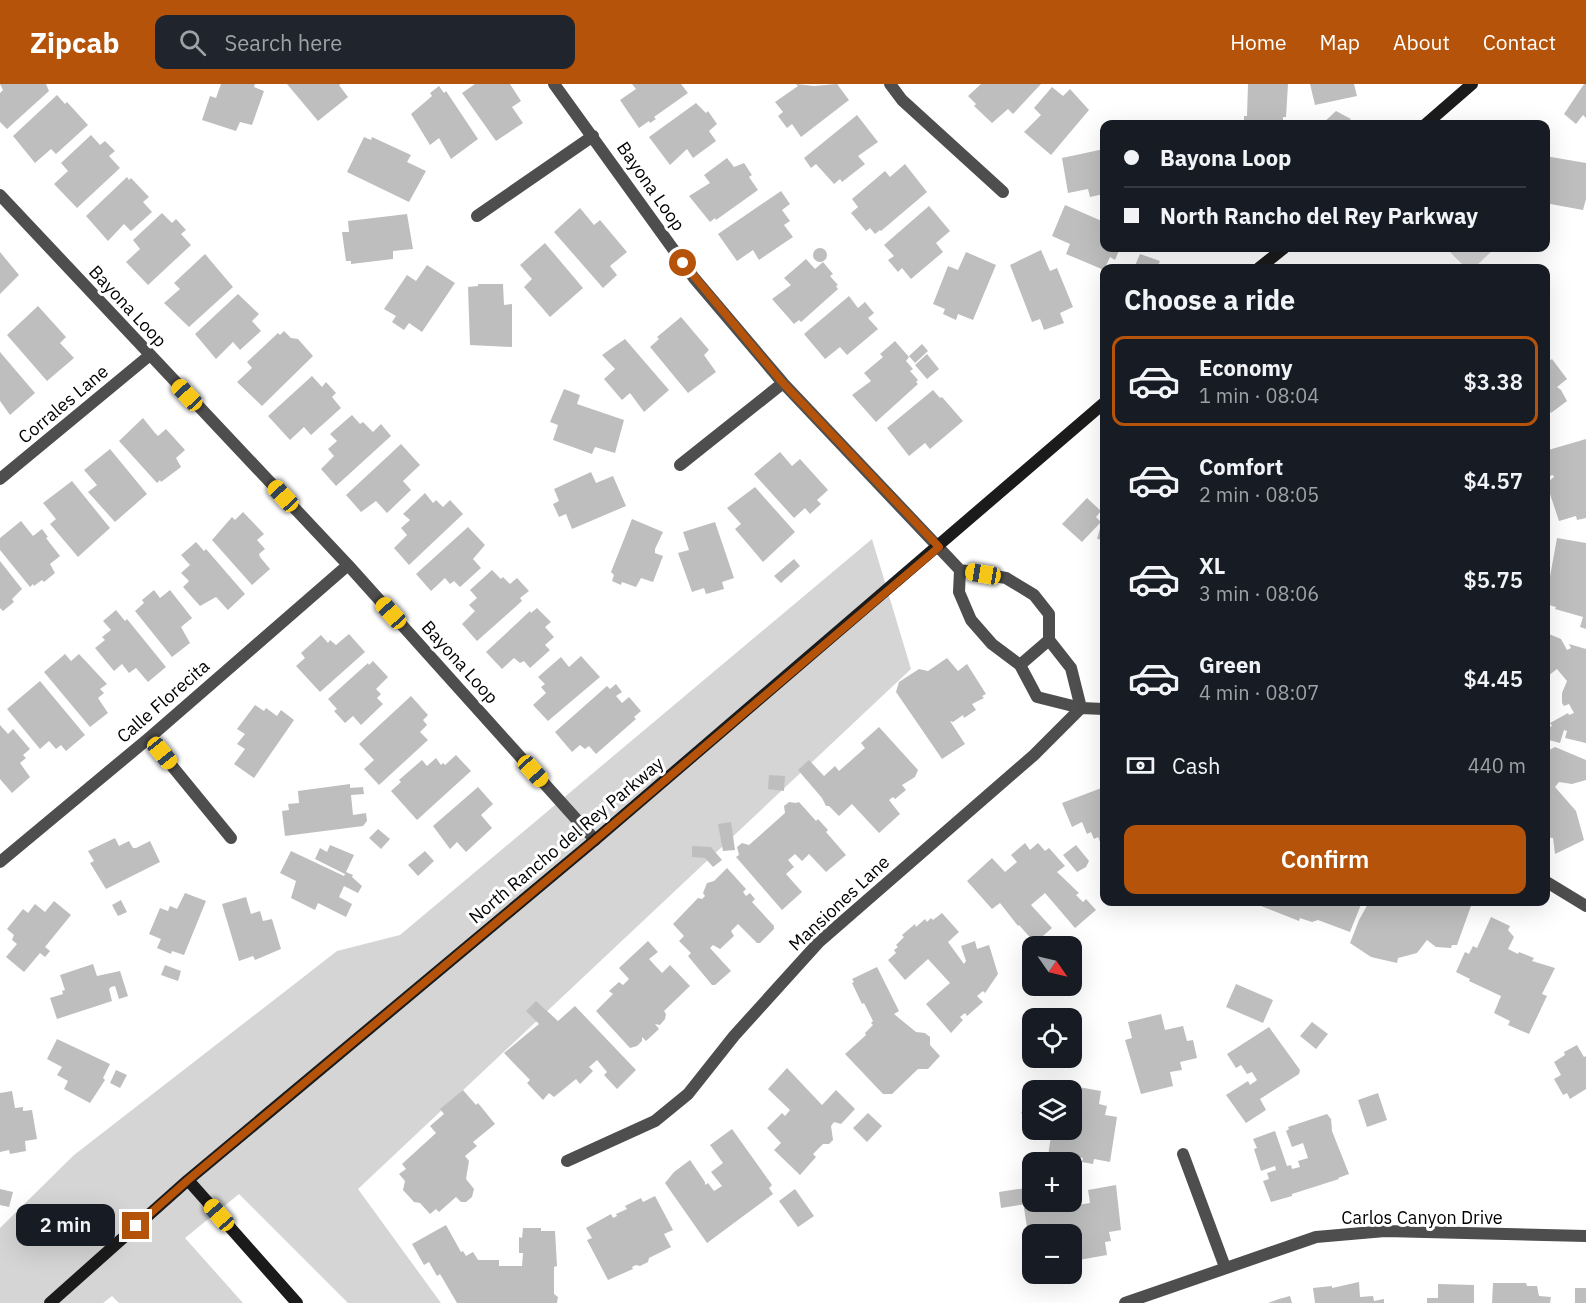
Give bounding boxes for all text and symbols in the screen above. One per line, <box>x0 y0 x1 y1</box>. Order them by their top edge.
search box <box>155 15 575 69</box>
text: Zipcab <box>30 24 119 61</box>
icon: search <box>176 26 209 59</box>
text: Search here <box>224 28 342 57</box>
text: Home <box>1230 28 1287 56</box>
text: Map <box>1320 28 1360 56</box>
text: About <box>1393 28 1450 56</box>
text: Contact <box>1483 28 1556 56</box>
street label: Bayona Loop <box>612 137 690 235</box>
text: Bayona Loop <box>1160 143 1291 172</box>
text: North Rancho del Rey Parkway <box>1160 201 1478 230</box>
route start <box>669 249 696 276</box>
street label: Bayona Loop <box>84 260 172 352</box>
text: Choose a ride <box>1124 282 1295 317</box>
text: Economy <box>1199 353 1293 382</box>
icon: car <box>1127 354 1181 408</box>
street label: Corrales Lane <box>13 360 113 448</box>
text: $3.38 <box>1464 367 1523 396</box>
car <box>168 376 206 414</box>
text: 1 min · 08:04 <box>1199 382 1319 409</box>
text: Comfort <box>1199 452 1283 481</box>
icon: car <box>1127 453 1181 507</box>
text: $4.57 <box>1464 466 1523 495</box>
car <box>264 477 302 515</box>
text: 2 min · 08:05 <box>1199 481 1319 508</box>
text: XL <box>1199 551 1225 580</box>
icon: car <box>1127 552 1181 606</box>
car <box>964 562 1002 586</box>
text: $5.75 <box>1464 565 1523 594</box>
text: 3 min · 08:06 <box>1199 580 1319 607</box>
car <box>372 594 410 632</box>
street label: Bayona Loop <box>417 616 503 708</box>
text: Green <box>1199 650 1261 679</box>
icon: car <box>1127 651 1181 705</box>
street label: Calle Florecita <box>112 654 214 748</box>
text: $4.45 <box>1464 664 1523 693</box>
text: 4 min · 08:07 <box>1199 679 1319 706</box>
car <box>144 733 180 773</box>
icon: cash <box>1124 749 1157 782</box>
text: Cash <box>1172 751 1221 780</box>
street label: North Rancho del Rey Parkway <box>464 752 668 928</box>
car <box>514 752 552 790</box>
text: 440 m <box>1468 752 1526 779</box>
button: Confirm <box>1124 825 1526 894</box>
street label: Mansiones Lane <box>784 850 894 956</box>
north arrow <box>1022 936 1082 996</box>
map controls <box>1022 936 1082 1284</box>
button: locate <box>1022 1008 1082 1068</box>
button: layers <box>1022 1080 1082 1140</box>
button: + <box>1022 1152 1082 1212</box>
car <box>200 1196 238 1234</box>
callout: 2 min <box>16 1205 115 1247</box>
street label: Carlos Canyon Drive <box>1341 1206 1503 1229</box>
text: 2 min <box>40 1211 91 1238</box>
route end <box>122 1212 149 1239</box>
button: − <box>1022 1224 1082 1284</box>

